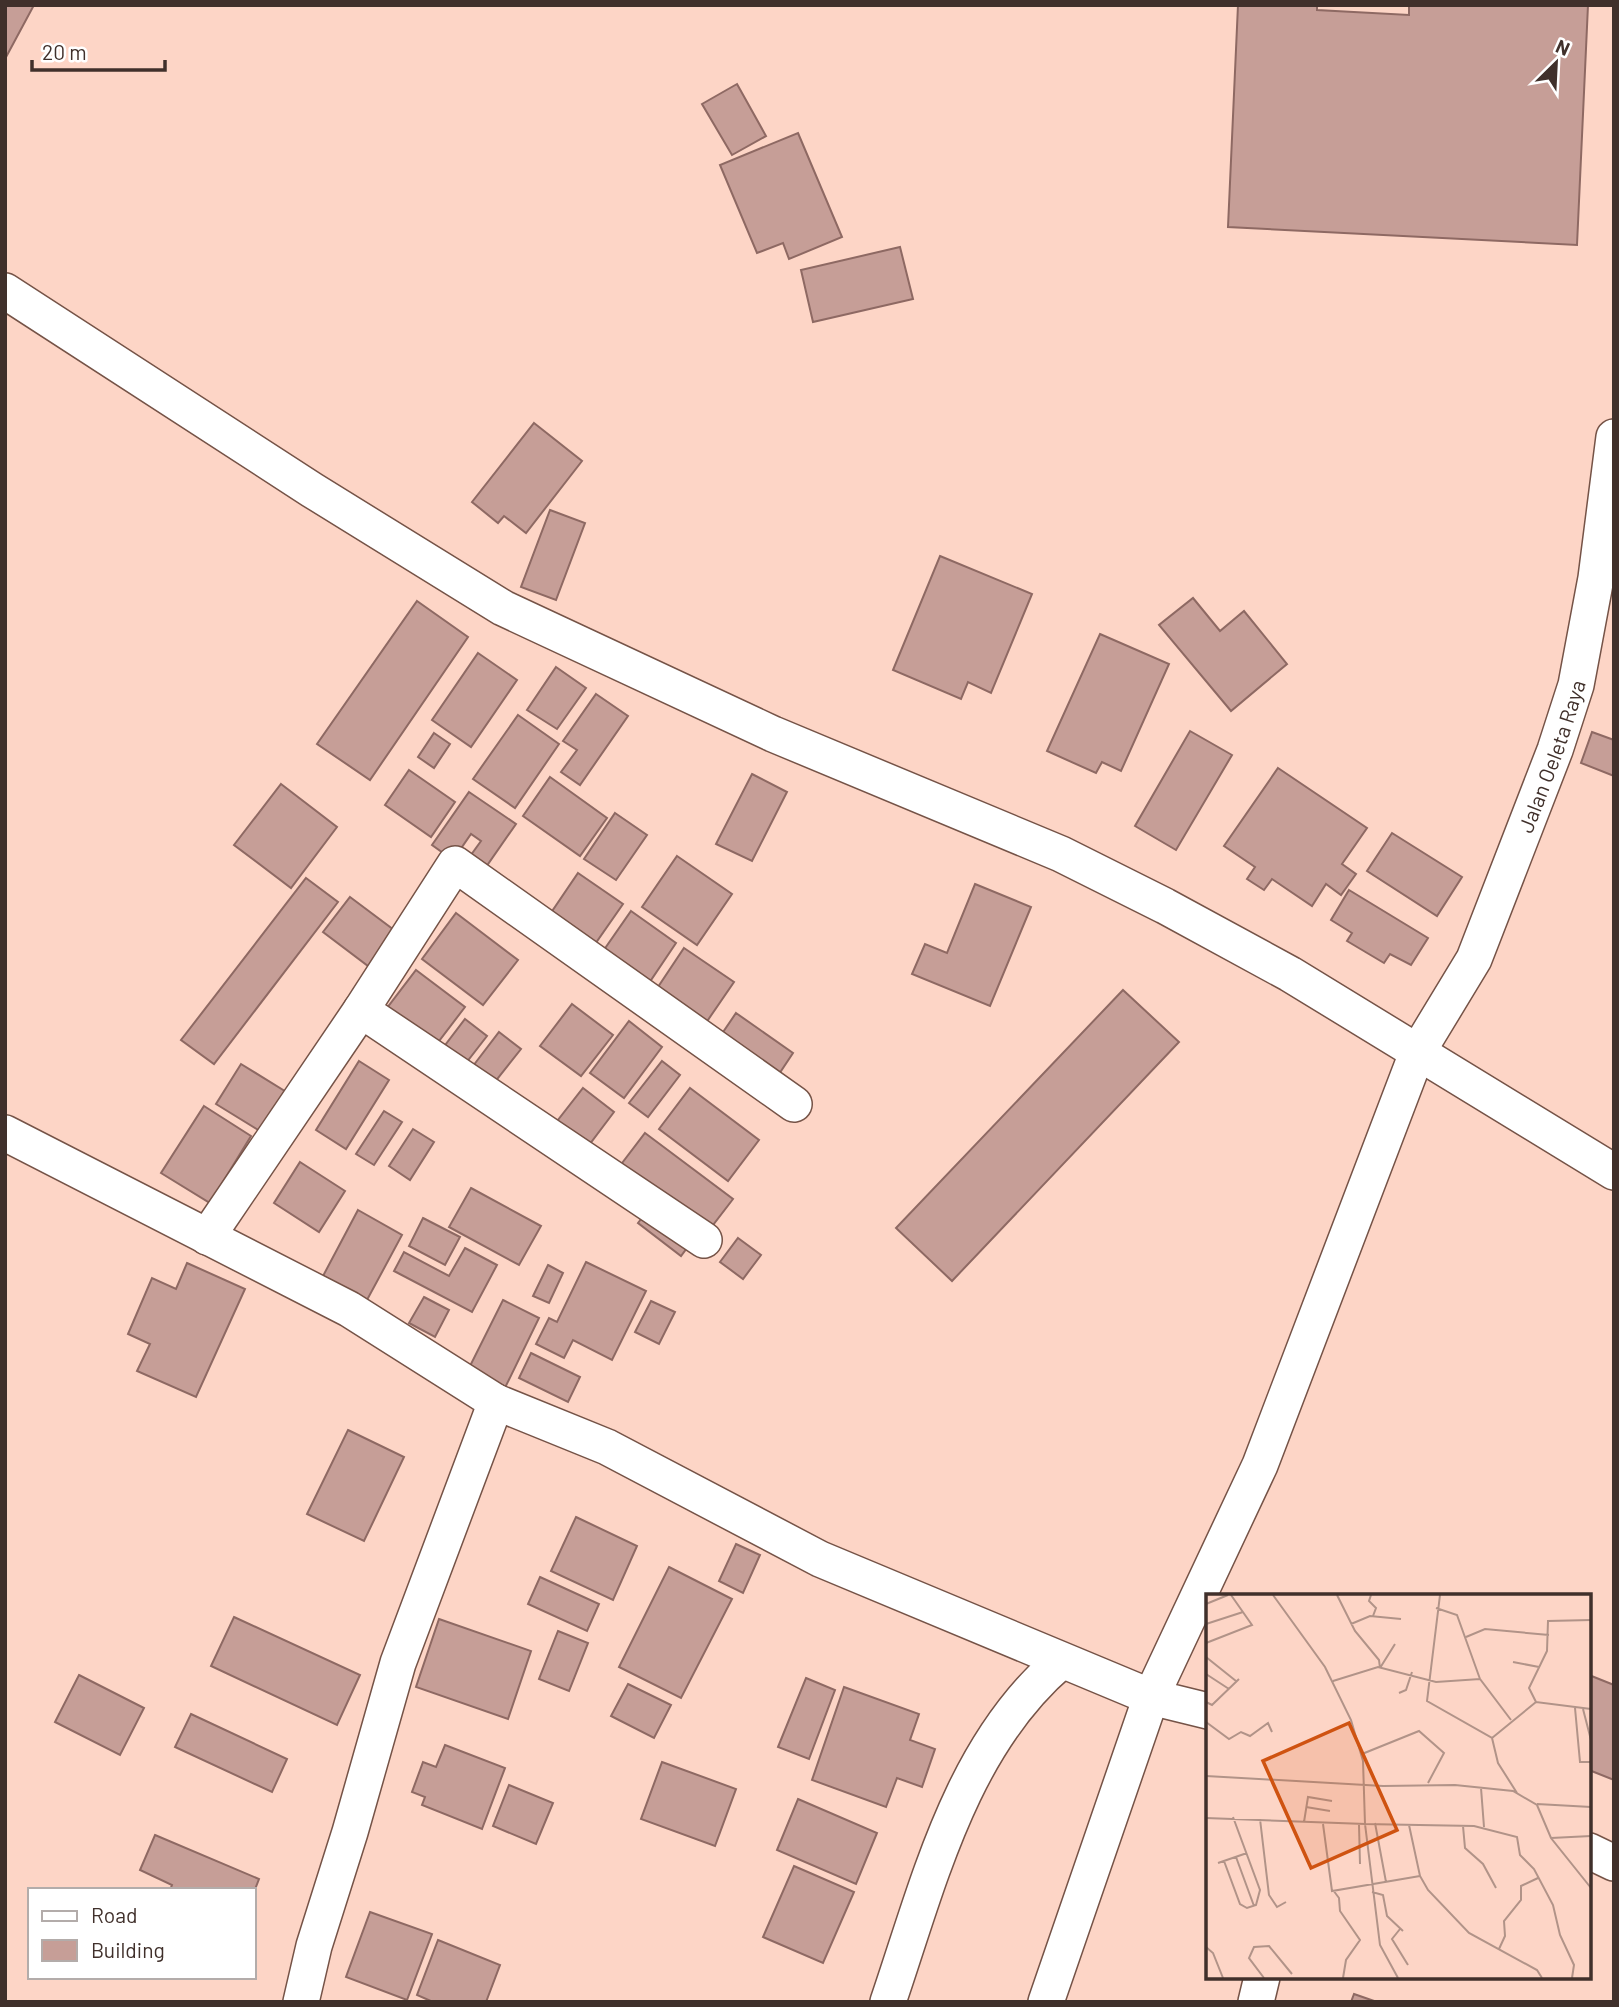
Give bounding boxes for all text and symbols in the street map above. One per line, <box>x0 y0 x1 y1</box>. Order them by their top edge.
scale bar <box>32 28 164 72</box>
north arrow <box>1521 28 1591 98</box>
text: N <box>1553 34 1574 60</box>
text: 20 m <box>42 39 87 64</box>
street label: Jalan Oeleta Raya <box>1512 677 1589 836</box>
inset map <box>1206 1594 1591 1979</box>
legend <box>28 1888 256 1979</box>
text: Road <box>91 1902 137 1927</box>
text: Building <box>91 1937 165 1962</box>

